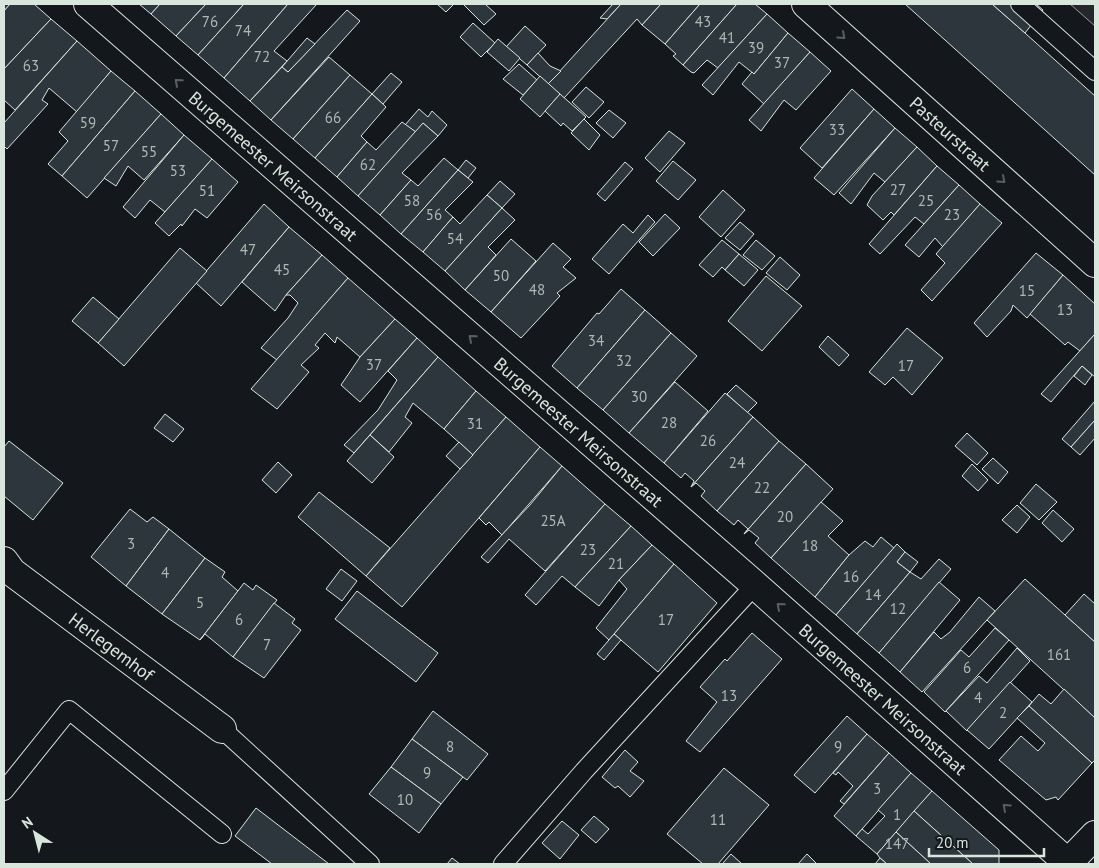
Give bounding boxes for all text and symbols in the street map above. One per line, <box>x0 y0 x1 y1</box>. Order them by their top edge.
house number: 76 <box>202 12 218 31</box>
house number: 43 <box>695 12 711 31</box>
house number: 74 <box>235 21 251 40</box>
house number: 41 <box>719 28 735 47</box>
one-way arrow <box>837 30 846 39</box>
house number: 39 <box>748 38 764 57</box>
house number: 72 <box>254 47 270 66</box>
house number: 37 <box>774 53 790 72</box>
house number: 63 <box>23 56 39 75</box>
one-way arrow <box>175 79 184 88</box>
street label: Burgemeester Meirsonstraat <box>184 86 363 245</box>
street label: Pasteurstraat <box>905 91 996 176</box>
house number: 66 <box>325 108 341 127</box>
house number: 59 <box>80 113 96 132</box>
house number: 33 <box>829 120 845 139</box>
house number: 57 <box>103 136 119 155</box>
house number: 55 <box>141 142 157 161</box>
house number: 62 <box>360 155 376 174</box>
house number: 53 <box>170 161 186 180</box>
one-way arrow <box>997 174 1006 183</box>
house number: 27 <box>890 180 906 199</box>
house number: 51 <box>199 181 215 200</box>
house number: 58 <box>404 191 420 210</box>
house number: 25 <box>918 191 934 210</box>
house number: 56 <box>426 205 442 224</box>
house number: 23 <box>944 205 960 224</box>
house number: 54 <box>447 229 463 248</box>
house number: 47 <box>240 240 256 259</box>
house number: 45 <box>274 260 290 279</box>
house number: 50 <box>493 266 509 285</box>
house number: 48 <box>529 280 545 299</box>
house number: 15 <box>1019 281 1035 300</box>
house number: 13 <box>1057 300 1073 319</box>
house number: 34 <box>588 331 604 350</box>
one-way arrow <box>469 335 478 344</box>
house number: 32 <box>616 351 632 370</box>
street label: Burgemeester Meirsonstraat <box>490 352 668 511</box>
house number: 37 <box>366 355 382 374</box>
house number: 17 <box>898 356 914 375</box>
house number: 30 <box>631 387 647 406</box>
house number: 28 <box>661 413 677 432</box>
house number: 31 <box>467 414 483 433</box>
house number: 26 <box>700 431 716 450</box>
house number: 24 <box>729 453 745 472</box>
house number: 22 <box>754 478 770 497</box>
house number: 20 <box>777 507 793 526</box>
house number: 25A <box>540 511 566 530</box>
house number: 3 <box>127 534 135 553</box>
house number: 18 <box>802 536 818 555</box>
house number: 23 <box>580 540 596 559</box>
house number: 21 <box>608 554 624 573</box>
house number: 4 <box>161 563 169 582</box>
house number: 16 <box>843 567 859 586</box>
house number: 14 <box>865 585 881 604</box>
house number: 5 <box>196 593 204 612</box>
house number: 12 <box>890 599 906 618</box>
one-way arrow <box>776 603 785 612</box>
street label: Herlegemhof <box>65 607 160 686</box>
house number: 6 <box>235 610 243 629</box>
house number: 17 <box>658 610 674 629</box>
street label: Burgemeester Meirsonstraat <box>795 618 972 779</box>
house number: 7 <box>263 635 271 654</box>
house number: 161 <box>1047 645 1071 664</box>
house number: 6 <box>963 658 971 677</box>
house number: 13 <box>721 686 737 705</box>
house number: 4 <box>974 688 982 707</box>
house number: 2 <box>999 703 1007 722</box>
house number: 8 <box>446 737 454 756</box>
house number: 9 <box>834 737 842 756</box>
house number: 9 <box>423 763 431 782</box>
house number: 3 <box>873 779 881 798</box>
house number: 10 <box>397 790 413 809</box>
one-way arrow <box>1002 804 1011 813</box>
house number: 1 <box>893 805 901 824</box>
north arrow <box>10 808 60 858</box>
house number: 11 <box>710 810 726 829</box>
text: N <box>18 812 36 832</box>
scale bar <box>929 826 1044 858</box>
text: 20 m <box>936 833 969 852</box>
house number: 147 <box>885 834 909 853</box>

